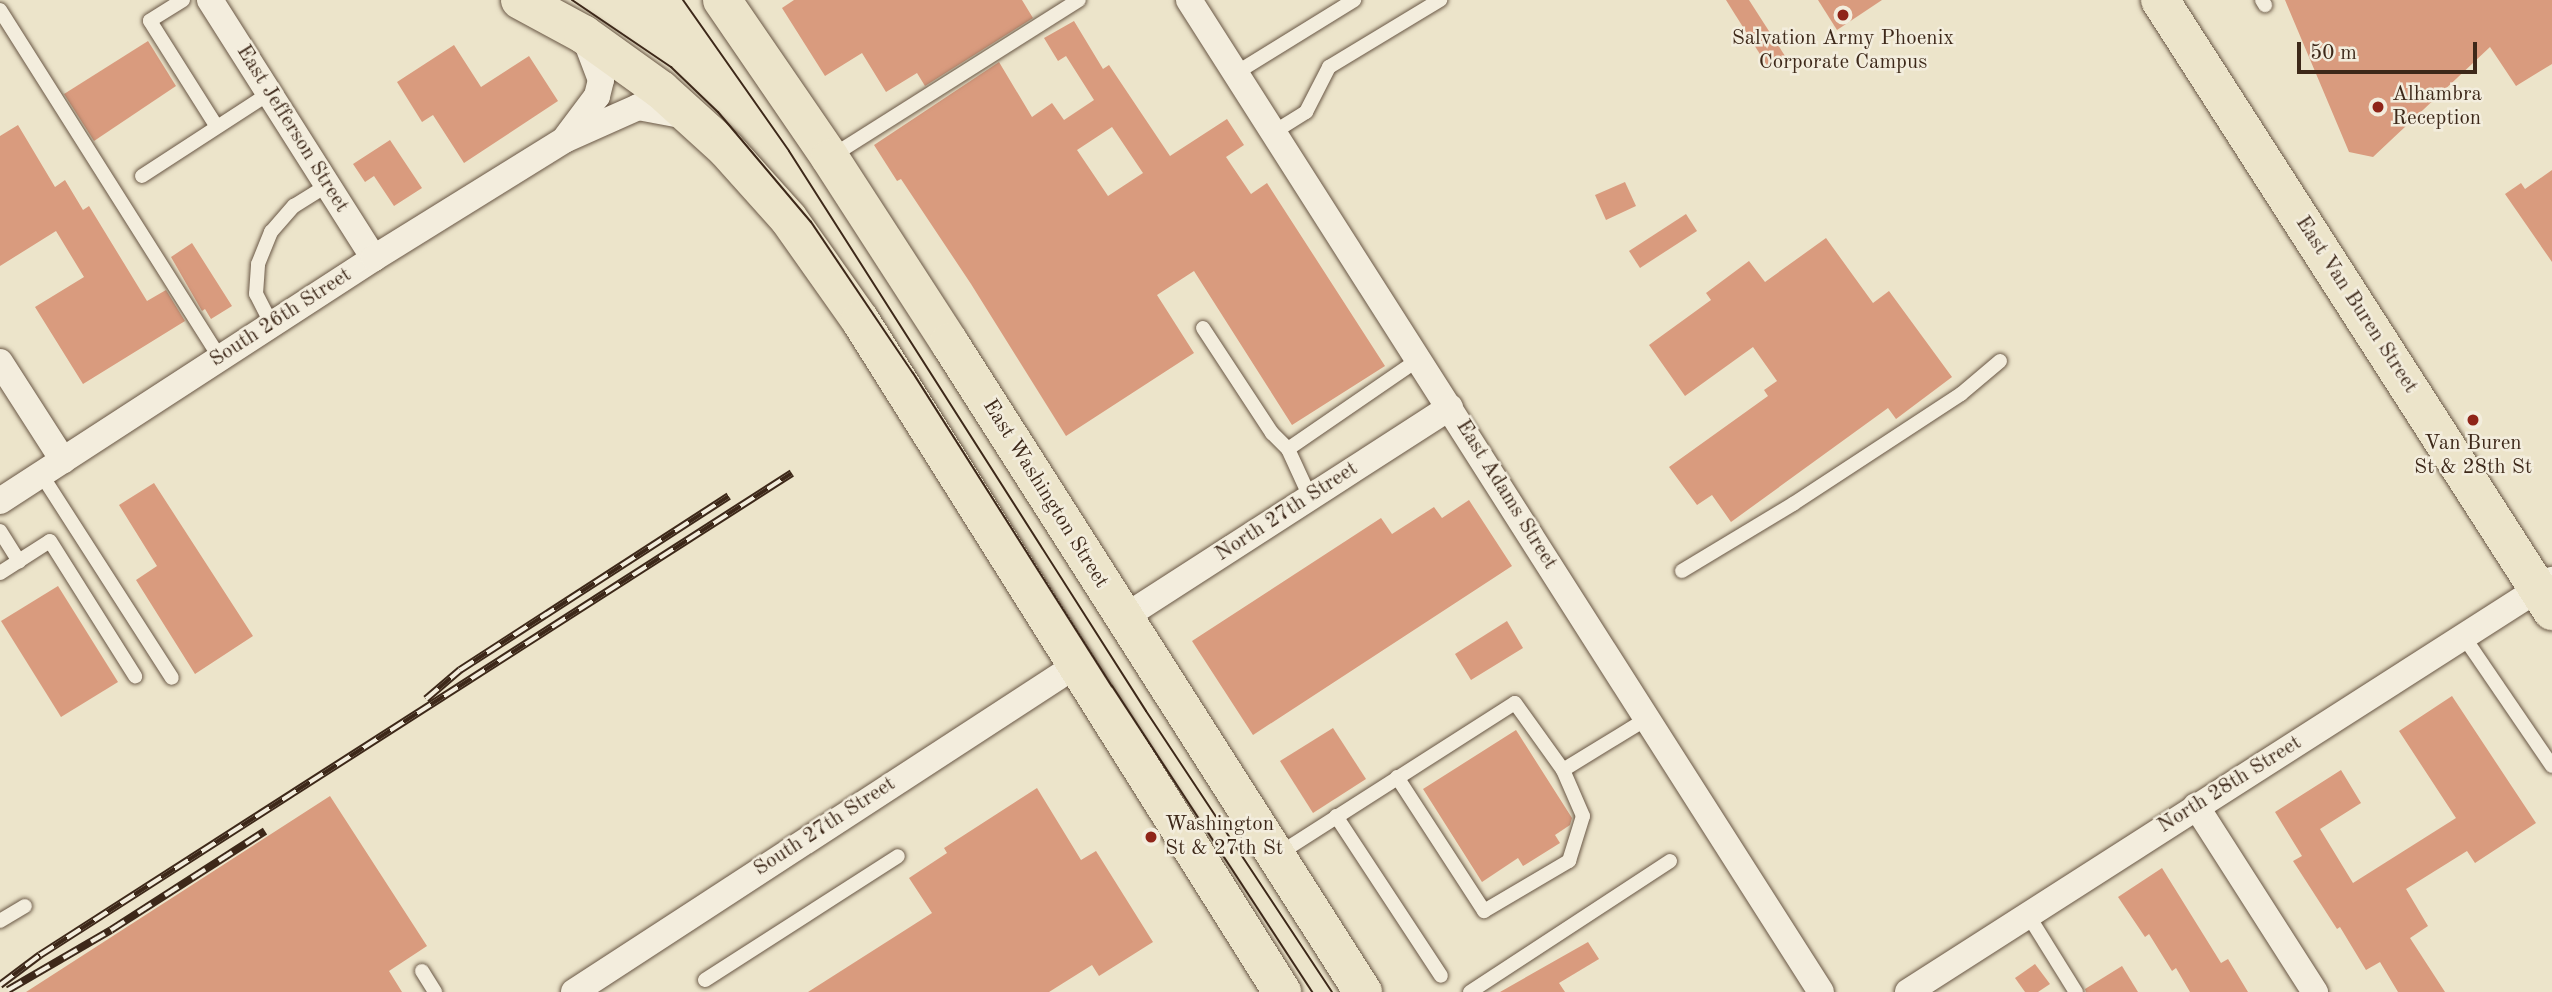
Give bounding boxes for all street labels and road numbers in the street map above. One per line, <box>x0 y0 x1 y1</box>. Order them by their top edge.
street label: East Jefferson Street <box>230 41 354 217</box>
street label: East Van Buren Street <box>2289 212 2423 398</box>
street label: South 26th Street <box>205 263 357 373</box>
street label: East Washington Street <box>977 395 1113 593</box>
street label: East Adams Street <box>1450 415 1562 575</box>
street label: North 27th Street <box>1211 457 1363 567</box>
street label: North 28th Street <box>2154 731 2306 839</box>
street label: South 27th Street <box>749 772 901 882</box>

